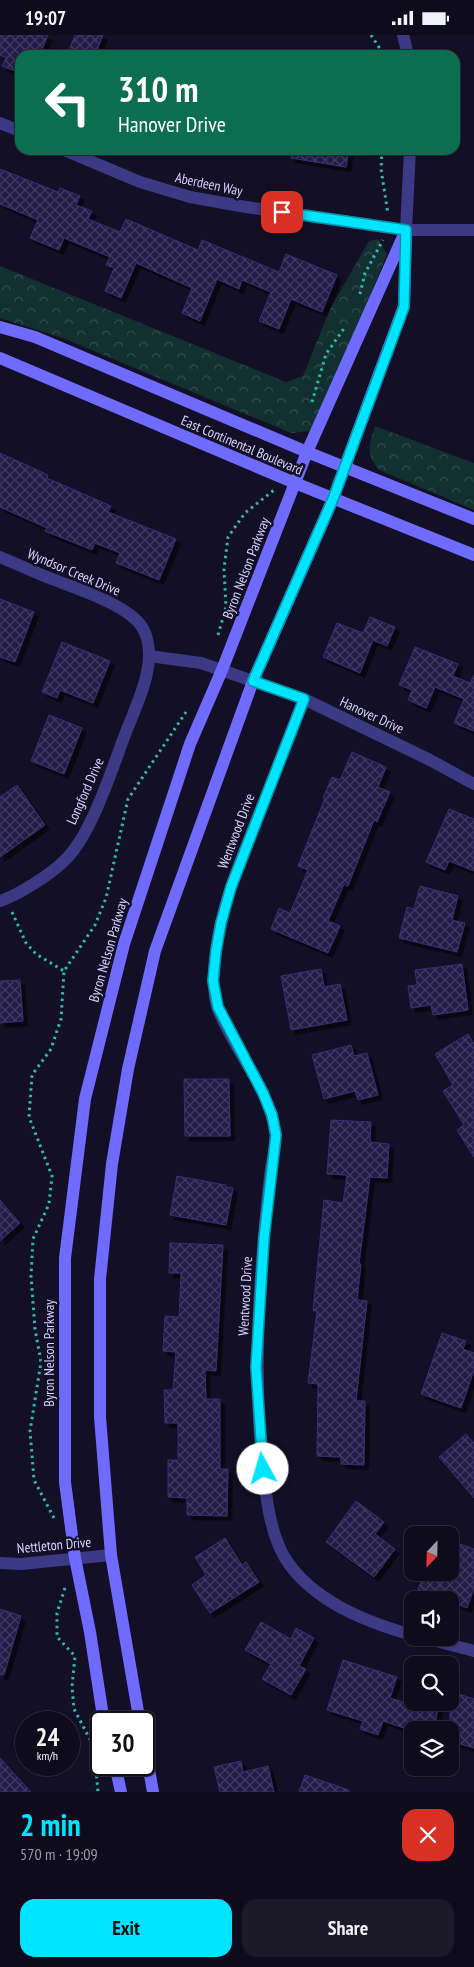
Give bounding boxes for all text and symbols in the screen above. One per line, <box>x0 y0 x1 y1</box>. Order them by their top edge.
text: 19:07 <box>25 6 66 30</box>
text: 310 m <box>118 66 199 112</box>
icon: left <box>35 70 100 135</box>
text: Hanover Drive <box>118 110 226 138</box>
street label: Aberdeen Way <box>174 168 245 200</box>
pin <box>261 191 303 233</box>
icon: arrive <box>268 198 296 226</box>
street label: East Continental Boulevard <box>178 411 306 479</box>
street label: Byron Nelson Parkway <box>218 514 274 621</box>
street label: Wyndsor Creek Drive <box>25 544 123 600</box>
street label: Hanover Drive <box>337 692 407 738</box>
street label: Longford Drive <box>62 755 108 827</box>
street label: Wentwood Drive <box>213 791 259 871</box>
street label: Byron Nelson Parkway <box>85 895 132 1004</box>
street label: Wentwood Drive <box>234 1256 256 1336</box>
street label: Byron Nelson Parkway <box>40 1299 58 1407</box>
position arrow <box>236 1442 288 1494</box>
north arrow <box>404 1526 459 1581</box>
map controls <box>404 1526 459 1776</box>
street label: Nettleton Drive <box>16 1533 92 1557</box>
button: sound <box>404 1591 459 1646</box>
button: search <box>404 1656 459 1711</box>
speed limit sign: 30 <box>90 1711 155 1776</box>
text: 24 <box>36 1721 59 1753</box>
button: layers <box>404 1721 459 1776</box>
text: km/h <box>37 1748 58 1763</box>
text: 2 min <box>20 1805 81 1844</box>
button: close <box>402 1809 454 1861</box>
text: 570 m · 19:09 <box>20 1844 98 1864</box>
button: Exit <box>20 1899 232 1957</box>
button: Share <box>242 1899 454 1957</box>

